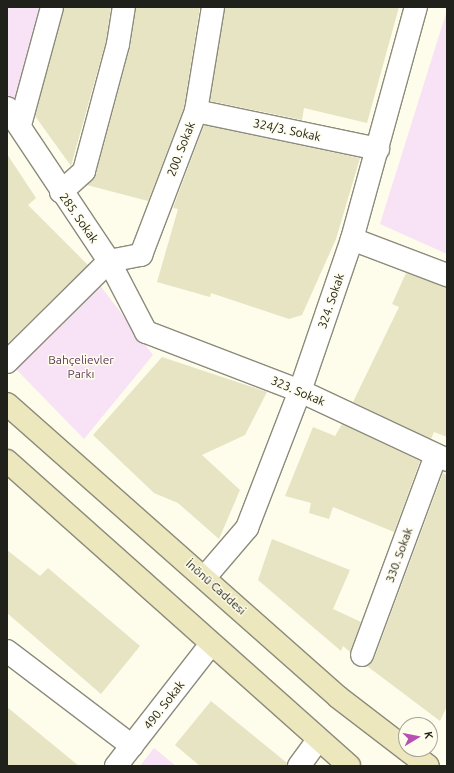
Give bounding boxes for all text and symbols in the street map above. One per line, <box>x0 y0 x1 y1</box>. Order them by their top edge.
street label: 324/3. Sokak <box>252 116 322 144</box>
street label: 200. Sokak <box>164 120 198 178</box>
street label: 285. Sokak <box>57 190 101 246</box>
street label: 324. Sokak <box>315 271 347 331</box>
park label: Bahçelievler Parkı <box>48 353 114 381</box>
street label: 323. Sokak <box>269 373 327 409</box>
street label: 330. Sokak <box>382 525 416 585</box>
street label: İnönü Caddesi <box>183 556 249 618</box>
street label: 490. Sokak <box>141 678 187 732</box>
north arrow <box>398 717 438 757</box>
text: K <box>422 730 435 740</box>

